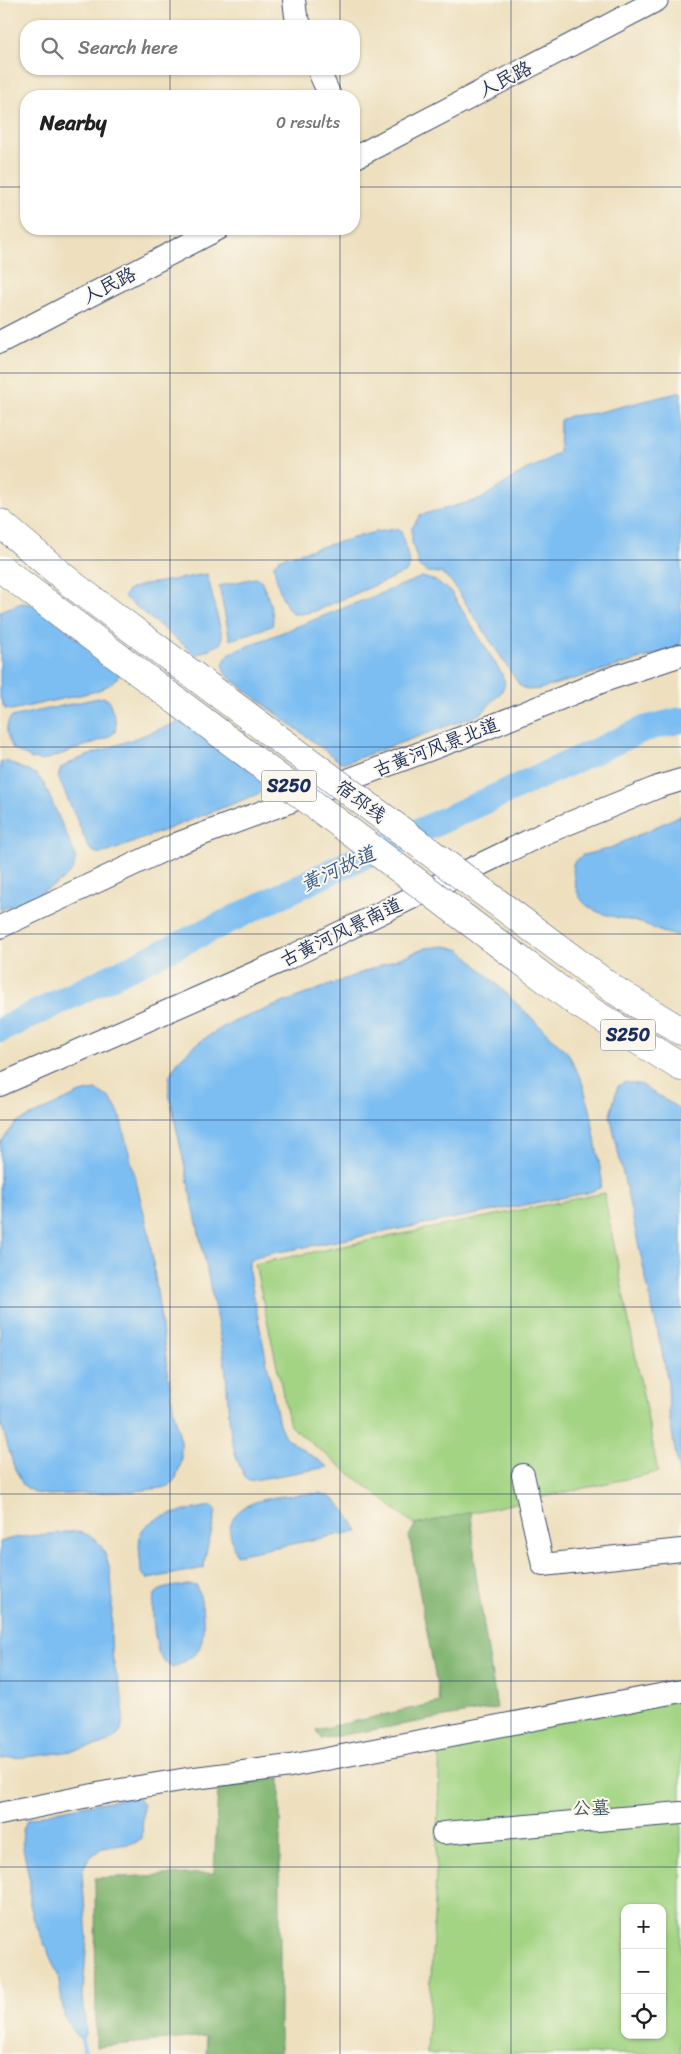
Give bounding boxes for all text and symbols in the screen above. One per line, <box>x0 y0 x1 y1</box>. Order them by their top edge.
search box <box>20 20 360 75</box>
text: Search here <box>78 31 178 64</box>
icon: search <box>38 34 66 62</box>
street label: 人民路 <box>472 51 538 107</box>
text: Nearby <box>40 104 106 142</box>
text: 0 results <box>276 108 340 137</box>
street label: 人民路 <box>76 257 142 313</box>
street label: 古黄河风景北道 <box>368 708 504 786</box>
road number: S250 <box>262 770 316 801</box>
street label: 宿邳线 <box>328 771 394 831</box>
water label: 黄河故道 <box>294 835 383 902</box>
street label: 古黄河风景南道 <box>274 888 408 976</box>
road number: S250 <box>600 1020 656 1050</box>
park label: 公墓 <box>572 1791 610 1824</box>
map controls <box>621 1904 666 2039</box>
button: + <box>621 1904 666 1949</box>
button: − <box>621 1949 666 1994</box>
button: locate <box>621 1994 666 2039</box>

